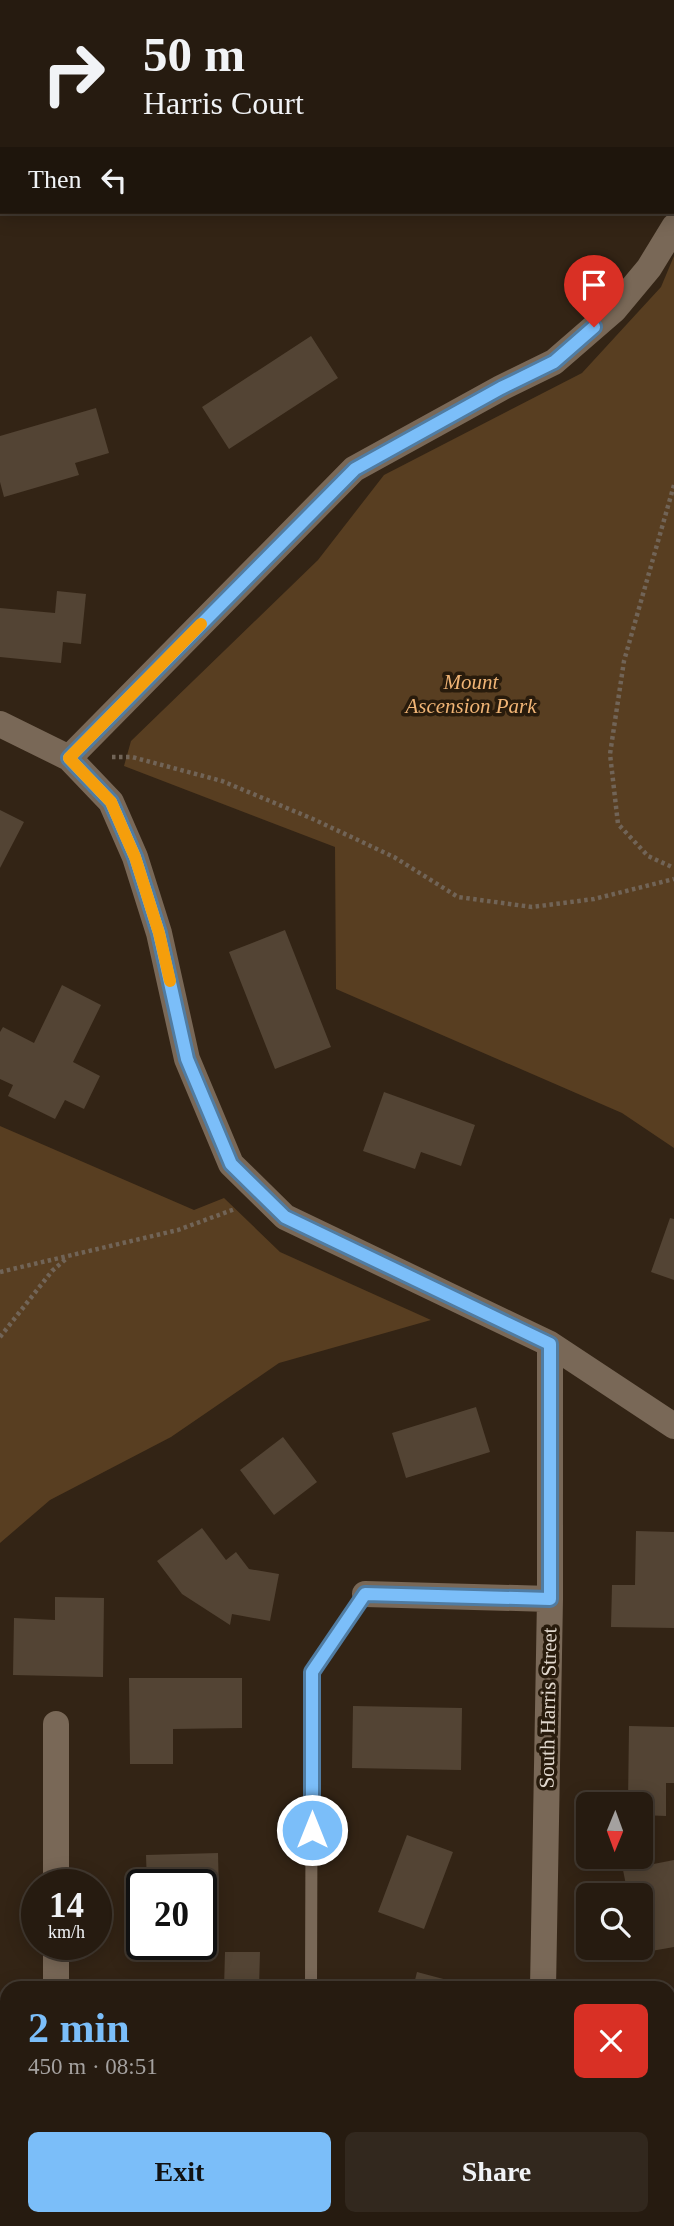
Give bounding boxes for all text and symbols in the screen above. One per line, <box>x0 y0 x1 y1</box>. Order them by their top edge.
text: 50 m <box>143 27 245 82</box>
icon: right <box>28 28 119 119</box>
text: Harris Court <box>143 85 304 121</box>
icon: left <box>95 161 133 199</box>
text: Then <box>28 165 81 194</box>
pin <box>564 255 624 327</box>
icon: arrive <box>575 266 613 304</box>
park label: Mount Ascension Park <box>403 670 537 718</box>
street label: South Harris Street <box>535 1627 561 1789</box>
north arrow <box>576 1792 653 1869</box>
map controls <box>576 1792 653 1960</box>
position arrow <box>275 1793 349 1867</box>
speed limit sign: 20 <box>126 1869 217 1960</box>
button: search <box>576 1883 653 1960</box>
text: 14 <box>49 1886 84 1925</box>
text: km/h <box>48 1922 85 1942</box>
button: close <box>574 2004 648 2078</box>
text: 2 min <box>28 2005 130 2051</box>
text: 450 m · 08:51 <box>28 2054 158 2079</box>
button: Exit <box>28 2132 331 2212</box>
button: Share <box>345 2132 648 2212</box>

